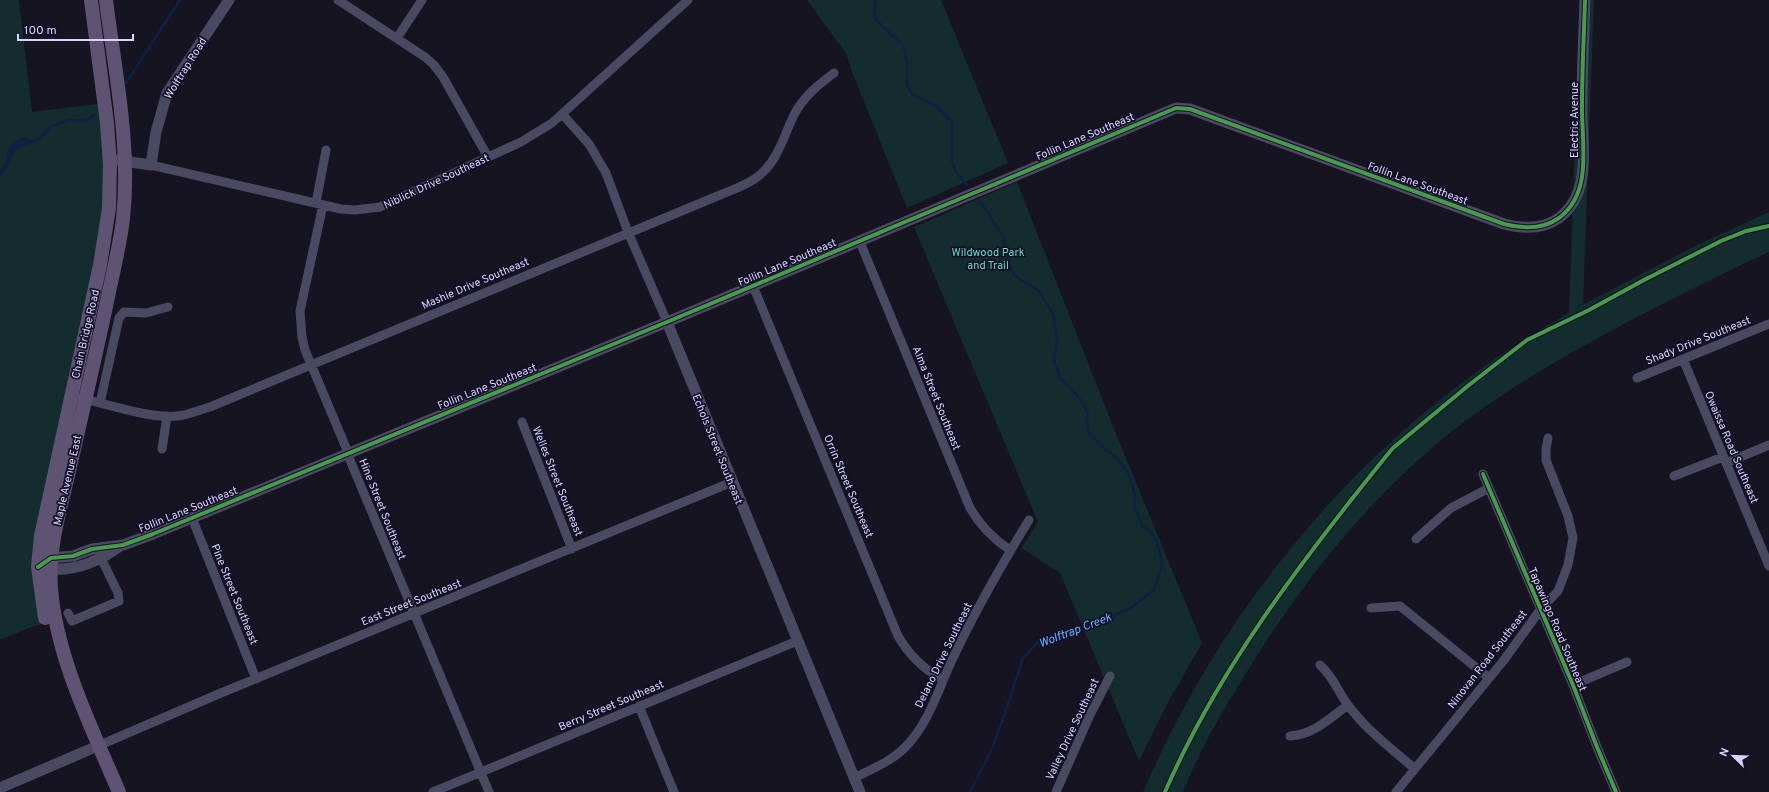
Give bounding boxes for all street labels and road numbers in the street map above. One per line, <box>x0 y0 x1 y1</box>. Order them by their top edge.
street label: Wolftrap Road <box>161 35 210 102</box>
street label: Electric Avenue <box>1568 82 1582 158</box>
street label: Follin Lane Southeast <box>1034 110 1137 164</box>
street label: Niblick Drive Southeast <box>381 151 491 213</box>
street label: Follin Lane Southeast <box>1366 159 1470 209</box>
street label: Follin Lane Southeast <box>736 236 839 290</box>
street label: Mashie Drive Southeast <box>420 255 531 313</box>
street label: Chain Bridge Road <box>69 288 103 380</box>
street label: Shady Drive Southeast <box>1644 313 1753 368</box>
street label: Alma Street Southeast <box>909 344 963 452</box>
street label: Follin Lane Southeast <box>436 361 539 413</box>
street label: Owaissa Road Southeast <box>1701 389 1761 506</box>
street label: Echols Street Southeast <box>689 392 746 507</box>
street label: Welles Street Southeast <box>529 425 585 538</box>
street label: Orrin Street Southeast <box>820 433 876 540</box>
street label: Maple Avenue East <box>51 434 85 527</box>
street label: Hine Street Southeast <box>355 457 409 562</box>
street label: Follin Lane Southeast <box>137 484 240 536</box>
street label: Pine Street Southeast <box>207 542 261 647</box>
street label: Tapawingo Road Southeast <box>1525 565 1590 694</box>
street label: East Street Southeast <box>359 576 464 629</box>
street label: Delano Drive Southeast <box>912 600 976 711</box>
street label: Ninovan Road Southeast <box>1445 608 1531 712</box>
street label: Valley Drive Southeast <box>1043 676 1103 782</box>
street label: Berry Street Southeast <box>557 677 666 734</box>

